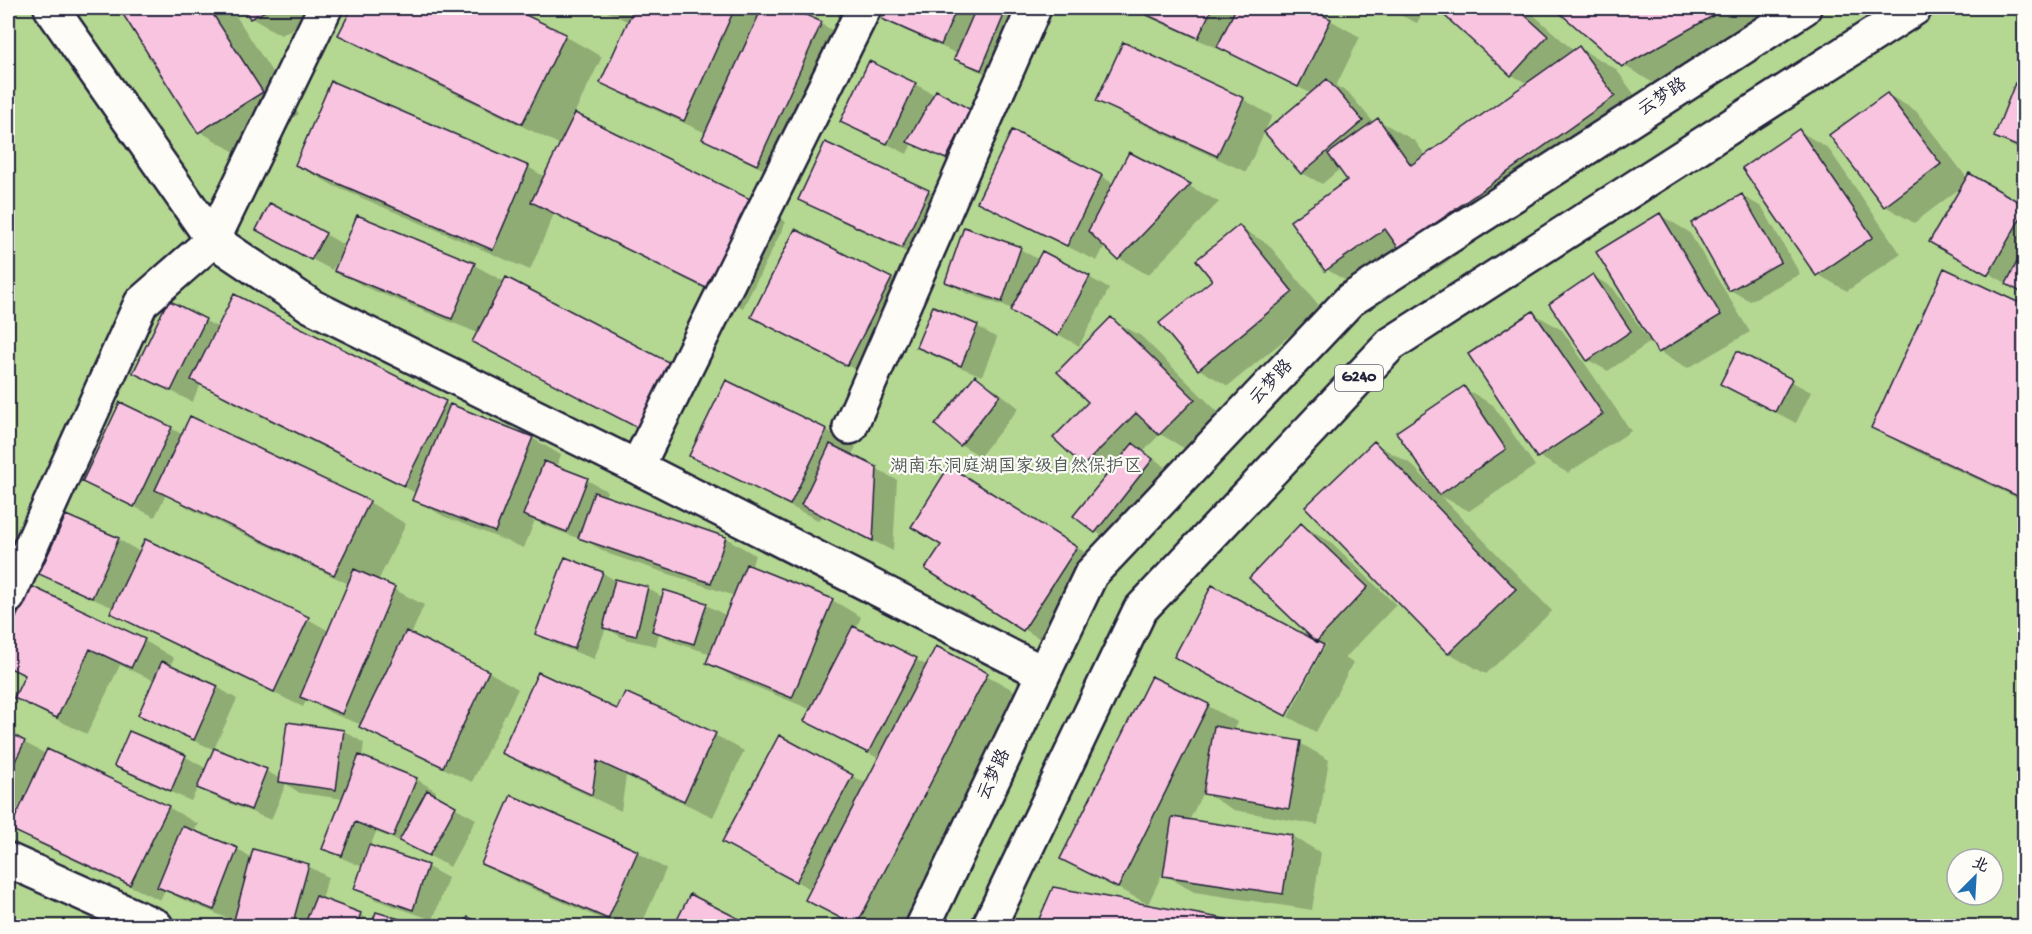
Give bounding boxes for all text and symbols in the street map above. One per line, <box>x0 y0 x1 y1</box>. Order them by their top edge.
street label: 云梦路 <box>1634 74 1691 122</box>
street label: 云梦路 <box>1245 355 1298 410</box>
road number: G240 <box>1335 365 1383 391</box>
park label: 湖南东洞庭湖国家级自然保护区 <box>890 456 1142 478</box>
street label: 云梦路 <box>973 746 1016 804</box>
north arrow <box>1945 847 2005 907</box>
text: 北 <box>1968 854 1991 878</box>

